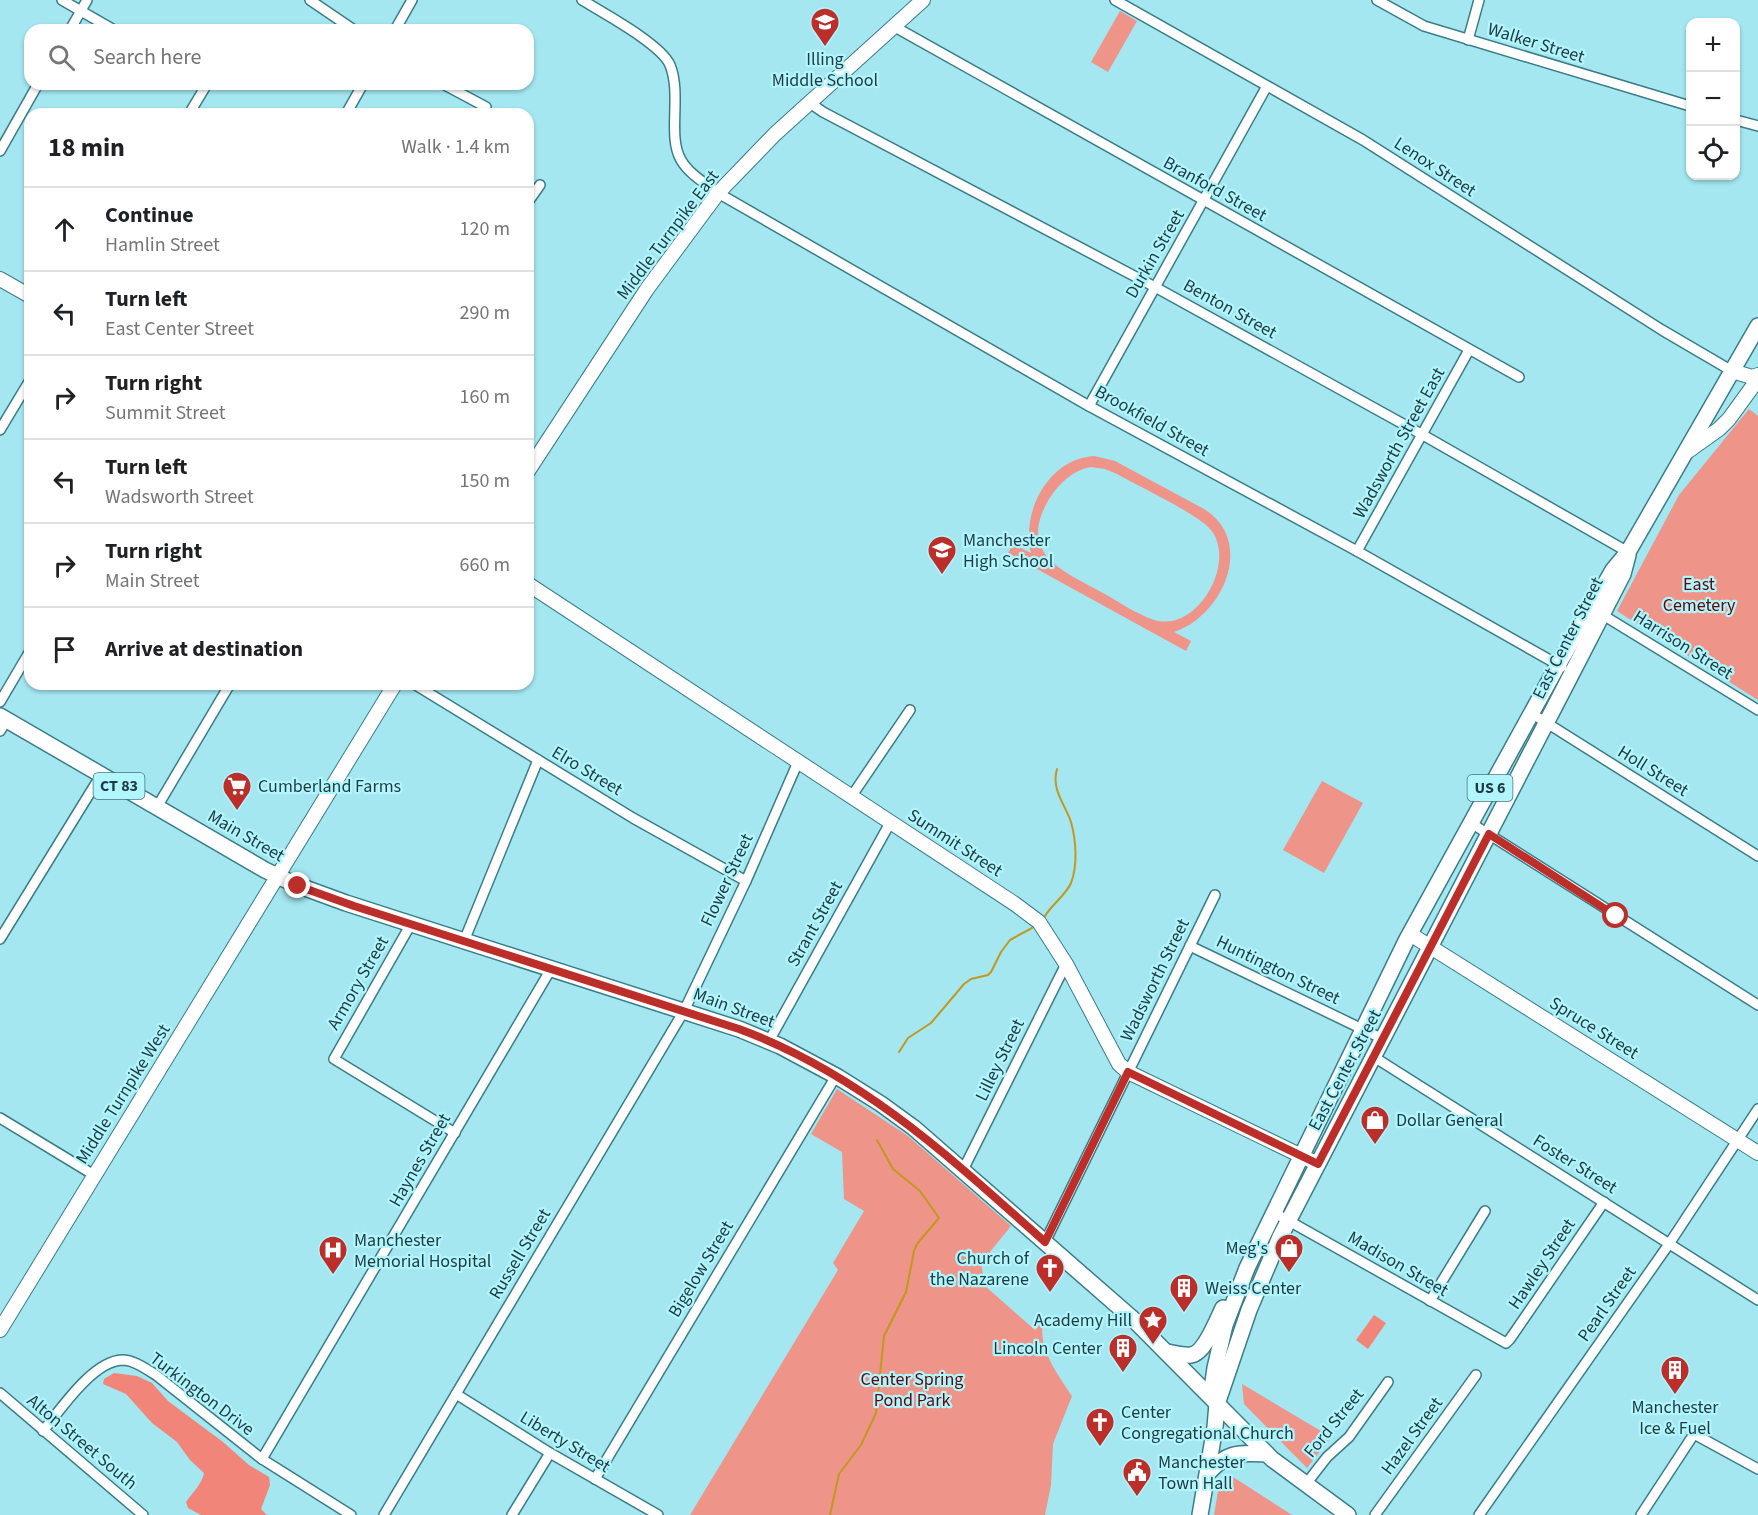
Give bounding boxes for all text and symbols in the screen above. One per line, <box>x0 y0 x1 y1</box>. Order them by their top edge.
school or university icon: Illing Middle School <box>809 6 841 48</box>
street label: Walker Street <box>1485 16 1587 70</box>
map controls <box>1686 18 1740 180</box>
button: + <box>1686 18 1740 72</box>
search box <box>24 24 534 90</box>
icon: search <box>45 41 78 74</box>
text: Search here <box>93 41 201 73</box>
place label: Illing Middle School <box>772 47 878 93</box>
button: − <box>1686 72 1740 126</box>
button: locate <box>1686 126 1740 180</box>
text: 18 min <box>48 129 125 166</box>
street label: Lenox Street <box>1389 131 1481 203</box>
text: Walk · 1.4 km <box>401 133 510 161</box>
street label: Branford Street <box>1159 150 1271 228</box>
street label: Middle Turnpike East <box>611 165 725 305</box>
text: Continue <box>105 199 194 231</box>
street label: Durkin Street <box>1119 205 1191 303</box>
icon: ahead <box>48 213 81 246</box>
text: 120 m <box>460 215 510 243</box>
text: Hamlin Street <box>105 231 220 259</box>
street label: Benton Street <box>1179 273 1281 345</box>
text: Turn left <box>105 283 187 315</box>
icon: left <box>48 297 81 330</box>
text: 290 m <box>460 299 510 327</box>
text: East Center Street <box>105 315 254 343</box>
street label: Wadsworth Street East <box>1347 363 1451 523</box>
text: Turn right <box>105 367 202 399</box>
street label: Brookfield Street <box>1090 379 1214 463</box>
icon: right <box>48 381 81 414</box>
text: 160 m <box>460 383 510 411</box>
text: Summit Street <box>105 399 226 427</box>
text: Turn left <box>105 451 187 483</box>
icon: left <box>48 465 81 498</box>
text: 150 m <box>460 467 510 495</box>
text: Wadsworth Street <box>105 483 254 511</box>
place label: Manchester High School <box>963 528 1053 574</box>
school or university icon: Manchester High School <box>926 534 958 576</box>
text: Turn right <box>105 535 202 567</box>
icon: right <box>48 549 81 582</box>
text: 660 m <box>460 551 510 579</box>
text: Main Street <box>105 567 200 595</box>
park label: East Cemetery <box>1663 572 1736 618</box>
street label: East Center Street <box>1526 573 1610 703</box>
street label: Harrison Street <box>1628 604 1738 686</box>
icon: arrive <box>48 633 81 666</box>
text: Arrive at destination <box>105 633 303 665</box>
street label: Holl Street <box>1613 739 1693 803</box>
street label: Elro Street <box>547 740 627 802</box>
supermarket icon: Cumberland Farms <box>221 770 253 812</box>
road number: CT 83 <box>94 773 144 799</box>
place label: Cumberland Farms <box>258 774 401 799</box>
road number: US 6 <box>1468 775 1512 801</box>
street label: Summit Street <box>903 803 1007 883</box>
street label: Main Street <box>203 804 289 868</box>
street label: Flower Street <box>695 829 759 931</box>
route end <box>284 872 310 898</box>
street label: Strant Street <box>781 876 849 972</box>
route start <box>1602 902 1628 928</box>
street label: Wadsworth Street <box>1114 914 1196 1046</box>
street label: Huntington Street <box>1212 929 1344 1011</box>
street label: Armory Street <box>321 931 395 1035</box>
street label: Main Street <box>690 982 778 1034</box>
street label: Spruce Street <box>1545 991 1643 1065</box>
street label: East Center Street <box>1302 1005 1388 1135</box>
street label: Lilley Street <box>969 1015 1031 1105</box>
street label: Middle Turnpike West <box>70 1019 176 1169</box>
shop icon: Dollar General <box>1359 1104 1391 1146</box>
place label: Dollar General <box>1396 1108 1503 1133</box>
street label: Haynes Street <box>383 1109 457 1211</box>
street label: Foster Street <box>1528 1128 1622 1200</box>
street label: Russell Street <box>483 1204 557 1304</box>
street label: Hawley Street <box>1502 1214 1582 1314</box>
street label: Bigelow Street <box>662 1216 740 1322</box>
street label: Madison Street <box>1343 1225 1453 1303</box>
place label: Manchester Memorial Hospital <box>354 1228 491 1274</box>
shop icon: Meg's <box>1273 1232 1305 1274</box>
hospital icon: Manchester Memorial Hospital <box>317 1234 349 1276</box>
place label: Meg's <box>1225 1236 1268 1261</box>
place label: Church of the Nazarene <box>930 1246 1030 1292</box>
church icon: Church of the Nazarene <box>1034 1252 1066 1294</box>
street label: Pearl Street <box>1572 1261 1642 1347</box>
building icon: Weiss Center <box>1168 1272 1200 1314</box>
place label: Weiss Center <box>1205 1276 1302 1301</box>
place icon: Academy Hill <box>1137 1304 1169 1346</box>
place label: Academy Hill <box>1034 1308 1132 1333</box>
building icon: Lincoln Center <box>1107 1332 1139 1374</box>
place label: Lincoln Center <box>993 1336 1103 1361</box>
street label: Turkington Drive <box>144 1346 260 1442</box>
building icon: Manchester Ice & Fuel <box>1659 1354 1691 1396</box>
park label: Center Spring Pond Park <box>861 1367 963 1413</box>
street label: Ford Street <box>1298 1383 1370 1463</box>
street label: Alton Street South <box>21 1388 143 1496</box>
street label: Hazel Street <box>1375 1392 1449 1480</box>
place label: Manchester Ice & Fuel <box>1631 1395 1719 1441</box>
place label: Center Congregational Church <box>1121 1400 1294 1446</box>
street label: Liberty Street <box>515 1405 615 1479</box>
church icon: Center Congregational Church <box>1084 1406 1116 1448</box>
place label: Manchester Town Hall <box>1158 1450 1246 1496</box>
public building icon: Manchester Town Hall <box>1121 1456 1153 1498</box>

